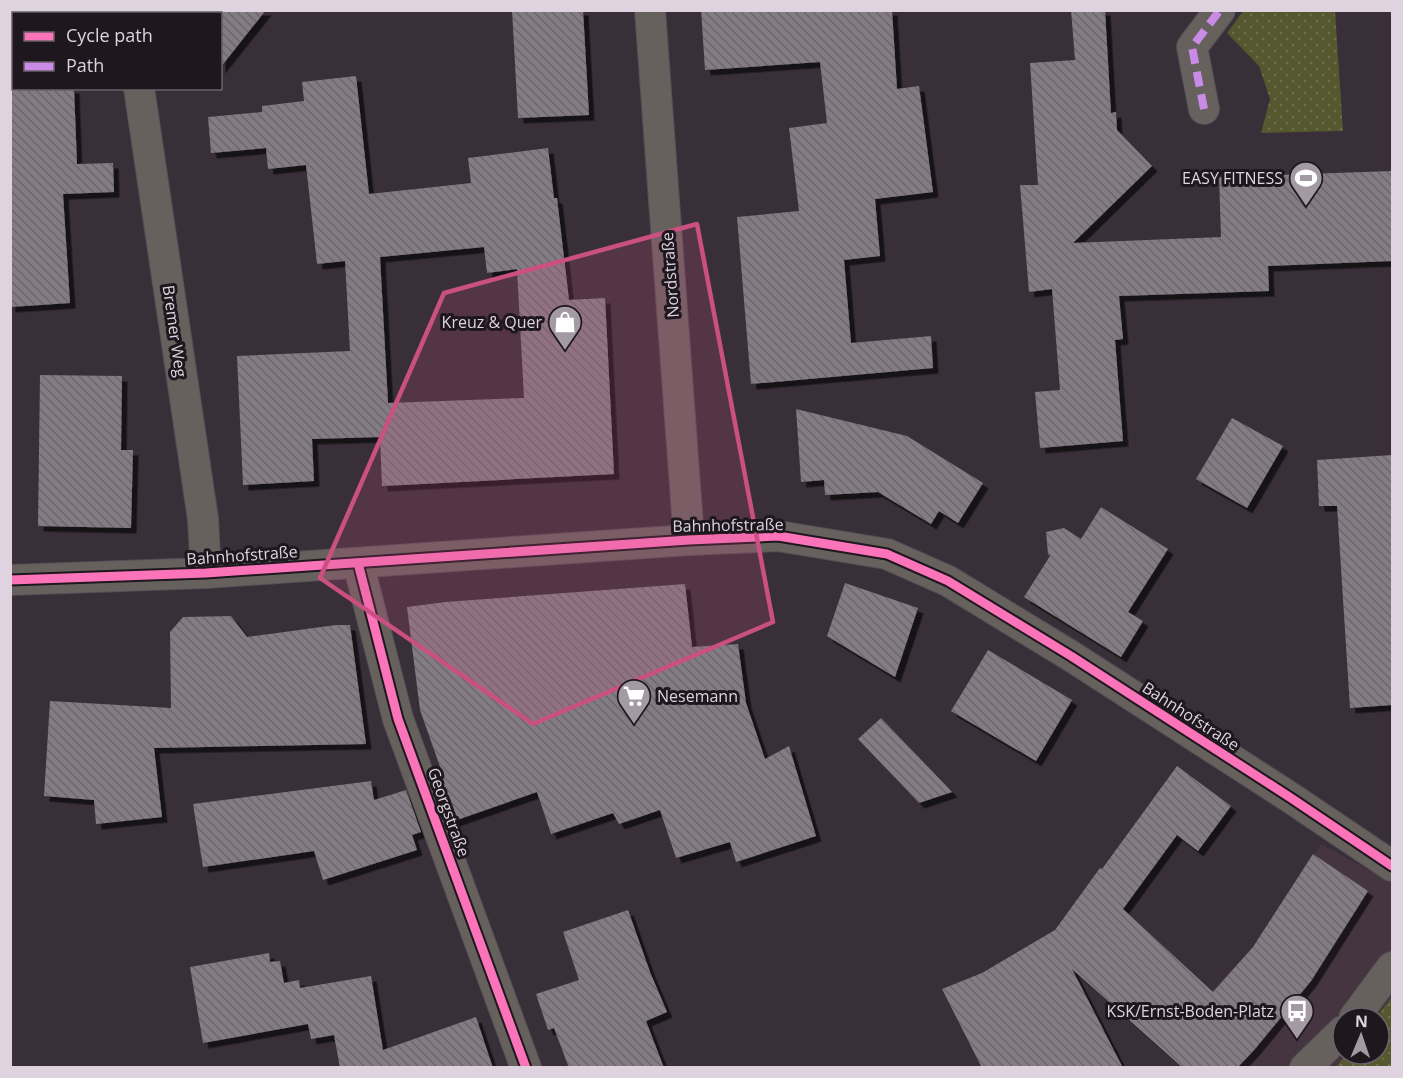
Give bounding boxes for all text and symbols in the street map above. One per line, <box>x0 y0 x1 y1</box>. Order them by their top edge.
legend <box>12 12 222 90</box>
text: Cycle path <box>66 23 153 47</box>
text: Path <box>66 53 104 77</box>
sports icon: EASY FITNESS <box>1288 160 1324 207</box>
place label: EASY FITNESS <box>1182 167 1283 189</box>
street label: Nordstraße <box>656 231 684 319</box>
street label: Bremer Weg <box>158 284 192 379</box>
shop icon: Kreuz & Quer <box>547 304 583 351</box>
place label: Kreuz & Quer <box>442 311 542 333</box>
street label: Bahnhofstraße <box>672 513 784 537</box>
street label: Bahnhofstraße <box>186 540 298 570</box>
street label: Bahnhofstraße <box>1138 676 1244 756</box>
supermarket icon: Nesemann <box>616 678 652 725</box>
place label: Nesemann <box>657 685 738 707</box>
street label: Georgstraße <box>423 764 475 860</box>
bus stop icon: KSK/Ernst-Boden-Platz <box>1279 993 1315 1040</box>
place label: KSK/Ernst-Boden-Platz <box>1107 1000 1274 1022</box>
north arrow <box>1331 1006 1391 1066</box>
text: N <box>1355 1010 1368 1032</box>

